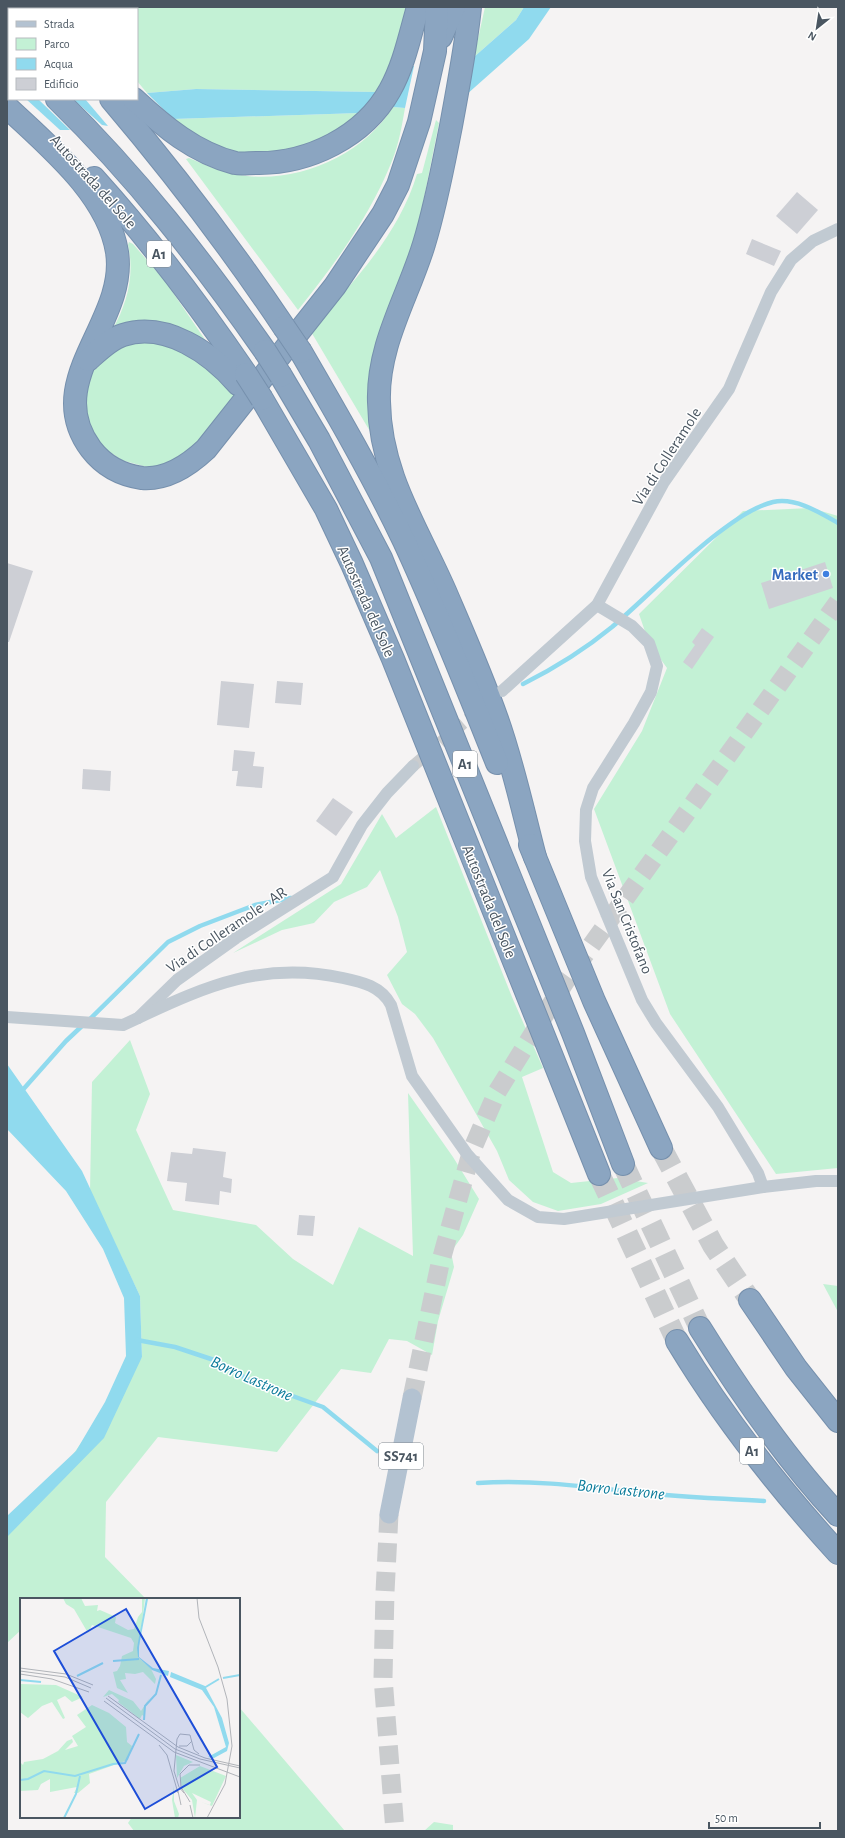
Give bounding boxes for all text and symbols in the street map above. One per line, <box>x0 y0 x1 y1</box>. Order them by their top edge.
legend <box>8 8 138 100</box>
north arrow <box>797 8 837 48</box>
text: Strada <box>44 18 75 30</box>
text: N <box>806 30 818 43</box>
text: Parco <box>44 38 70 50</box>
text: Acqua <box>44 58 74 70</box>
text: Edificio <box>44 78 79 90</box>
street label: Autostrada del Sole <box>47 132 139 232</box>
road number: A1 <box>147 241 171 267</box>
street label: Via di Colleramole <box>629 405 704 508</box>
street label: Autostrada del Sole <box>334 543 398 660</box>
place label: Market <box>772 567 819 583</box>
marker: Market <box>821 569 831 579</box>
road number: A1 <box>453 751 477 777</box>
street label: Autostrada del Sole <box>459 843 519 960</box>
street label: Via San Cristofano <box>599 867 655 976</box>
street label: Via di Colleramole - AR <box>163 884 290 976</box>
water label: Borro Lastrone <box>208 1353 295 1404</box>
road number: A1 <box>740 1438 764 1464</box>
road number: SS741 <box>379 1443 423 1469</box>
water label: Borro Lastrone <box>576 1476 666 1503</box>
inset map <box>20 1598 240 1818</box>
scale bar <box>709 1804 820 1830</box>
text: 50 m <box>715 1812 738 1824</box>

